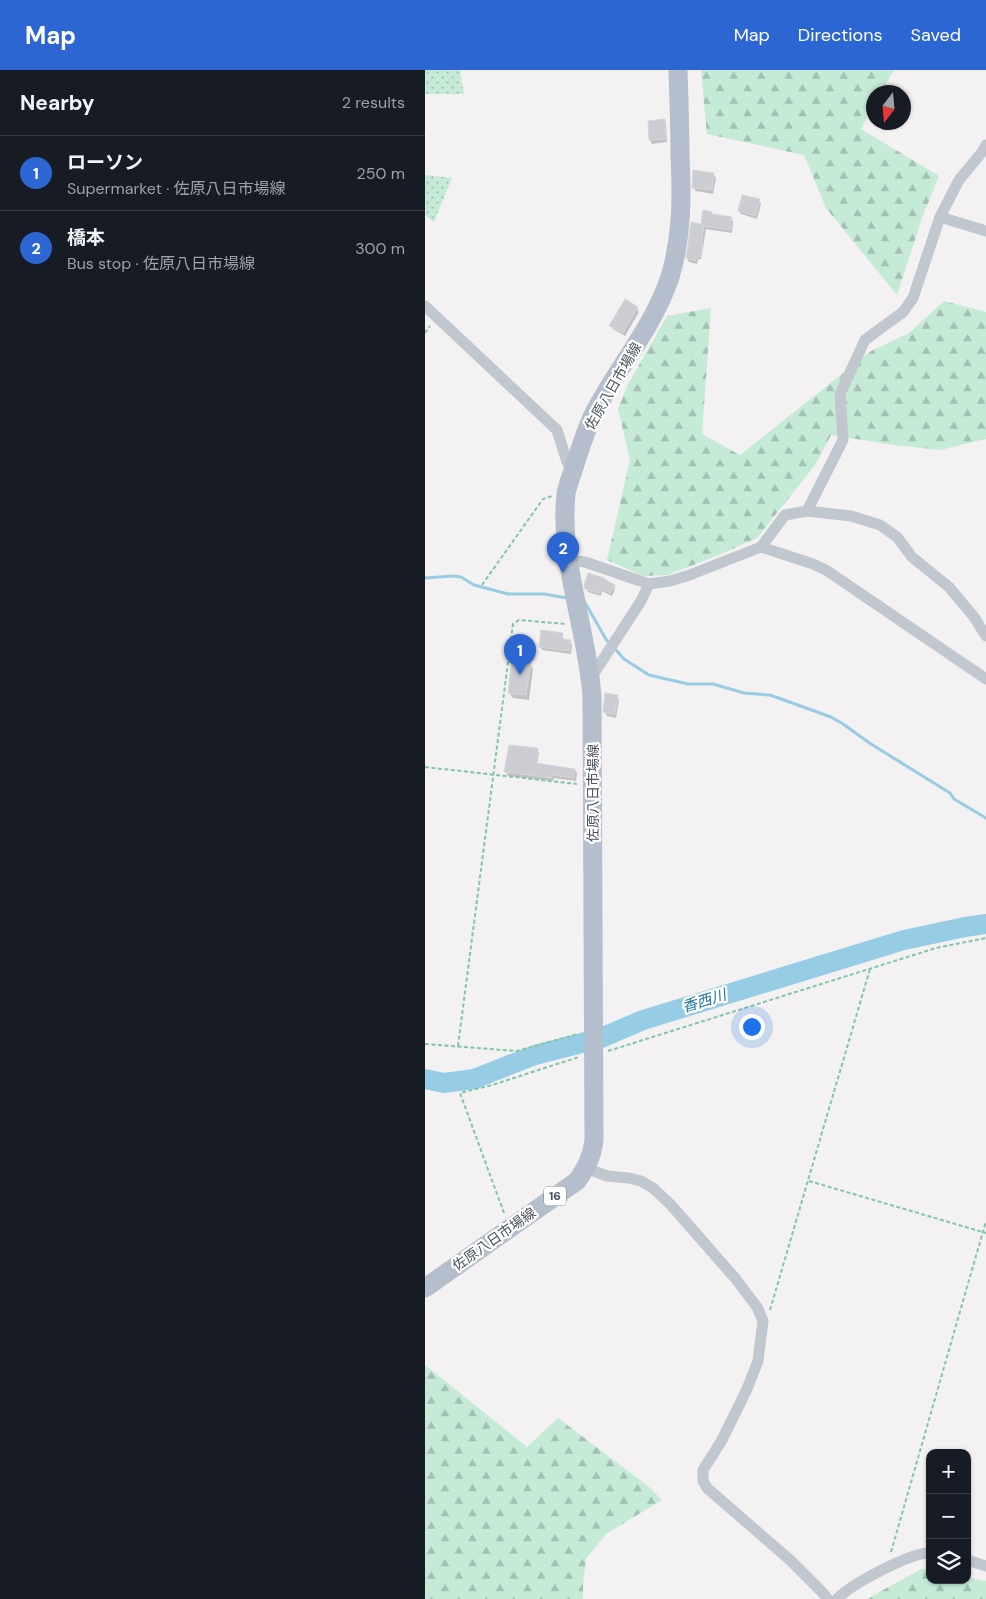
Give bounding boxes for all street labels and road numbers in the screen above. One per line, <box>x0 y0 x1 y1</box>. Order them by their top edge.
street label: 佐原八日市場線 <box>581 339 645 433</box>
street label: 佐原八日市場線 <box>584 744 602 842</box>
road number: 16 <box>544 1186 566 1206</box>
street label: 佐原八日市場線 <box>449 1204 539 1274</box>

